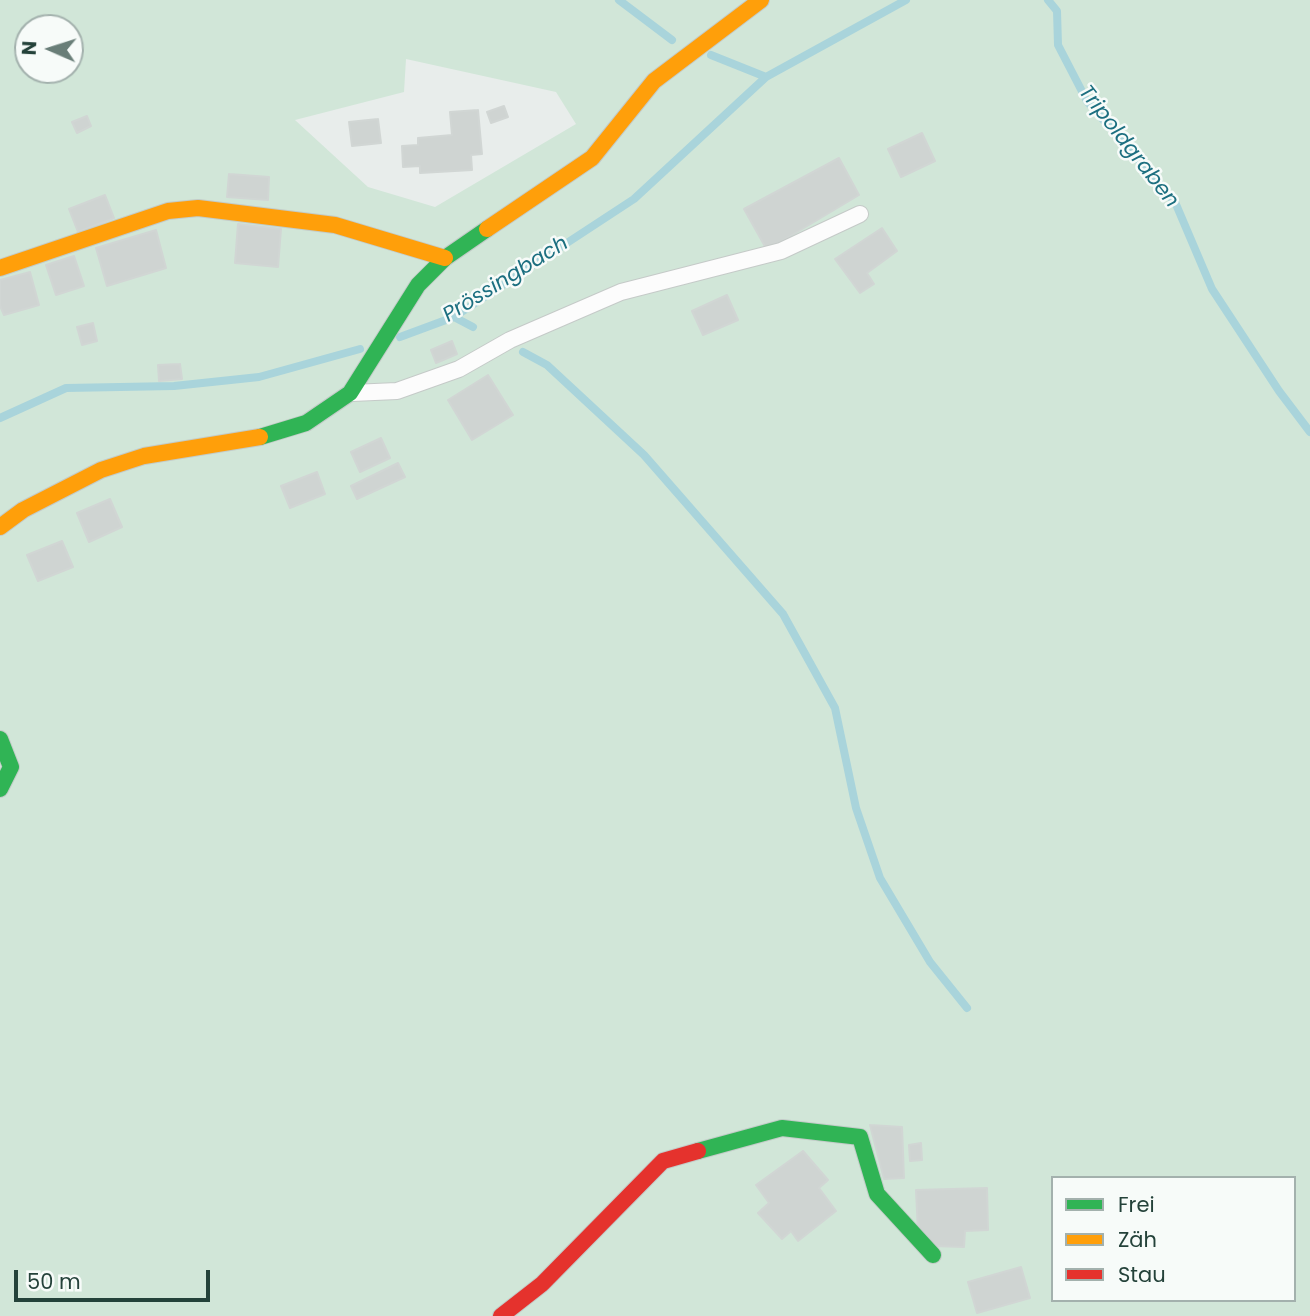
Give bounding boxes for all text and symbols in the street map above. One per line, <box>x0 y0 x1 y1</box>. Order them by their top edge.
north arrow <box>14 14 84 84</box>
text: N <box>16 40 43 56</box>
water label: Tripoldgraben <box>1072 81 1184 213</box>
water label: Prössingbach <box>439 231 573 329</box>
legend <box>1051 1176 1296 1302</box>
text: Frei <box>1118 1190 1155 1219</box>
text: Zäh <box>1118 1225 1157 1254</box>
scale bar <box>18 1256 214 1300</box>
text: Stau <box>1118 1260 1166 1289</box>
text: 50 m <box>27 1267 81 1296</box>

